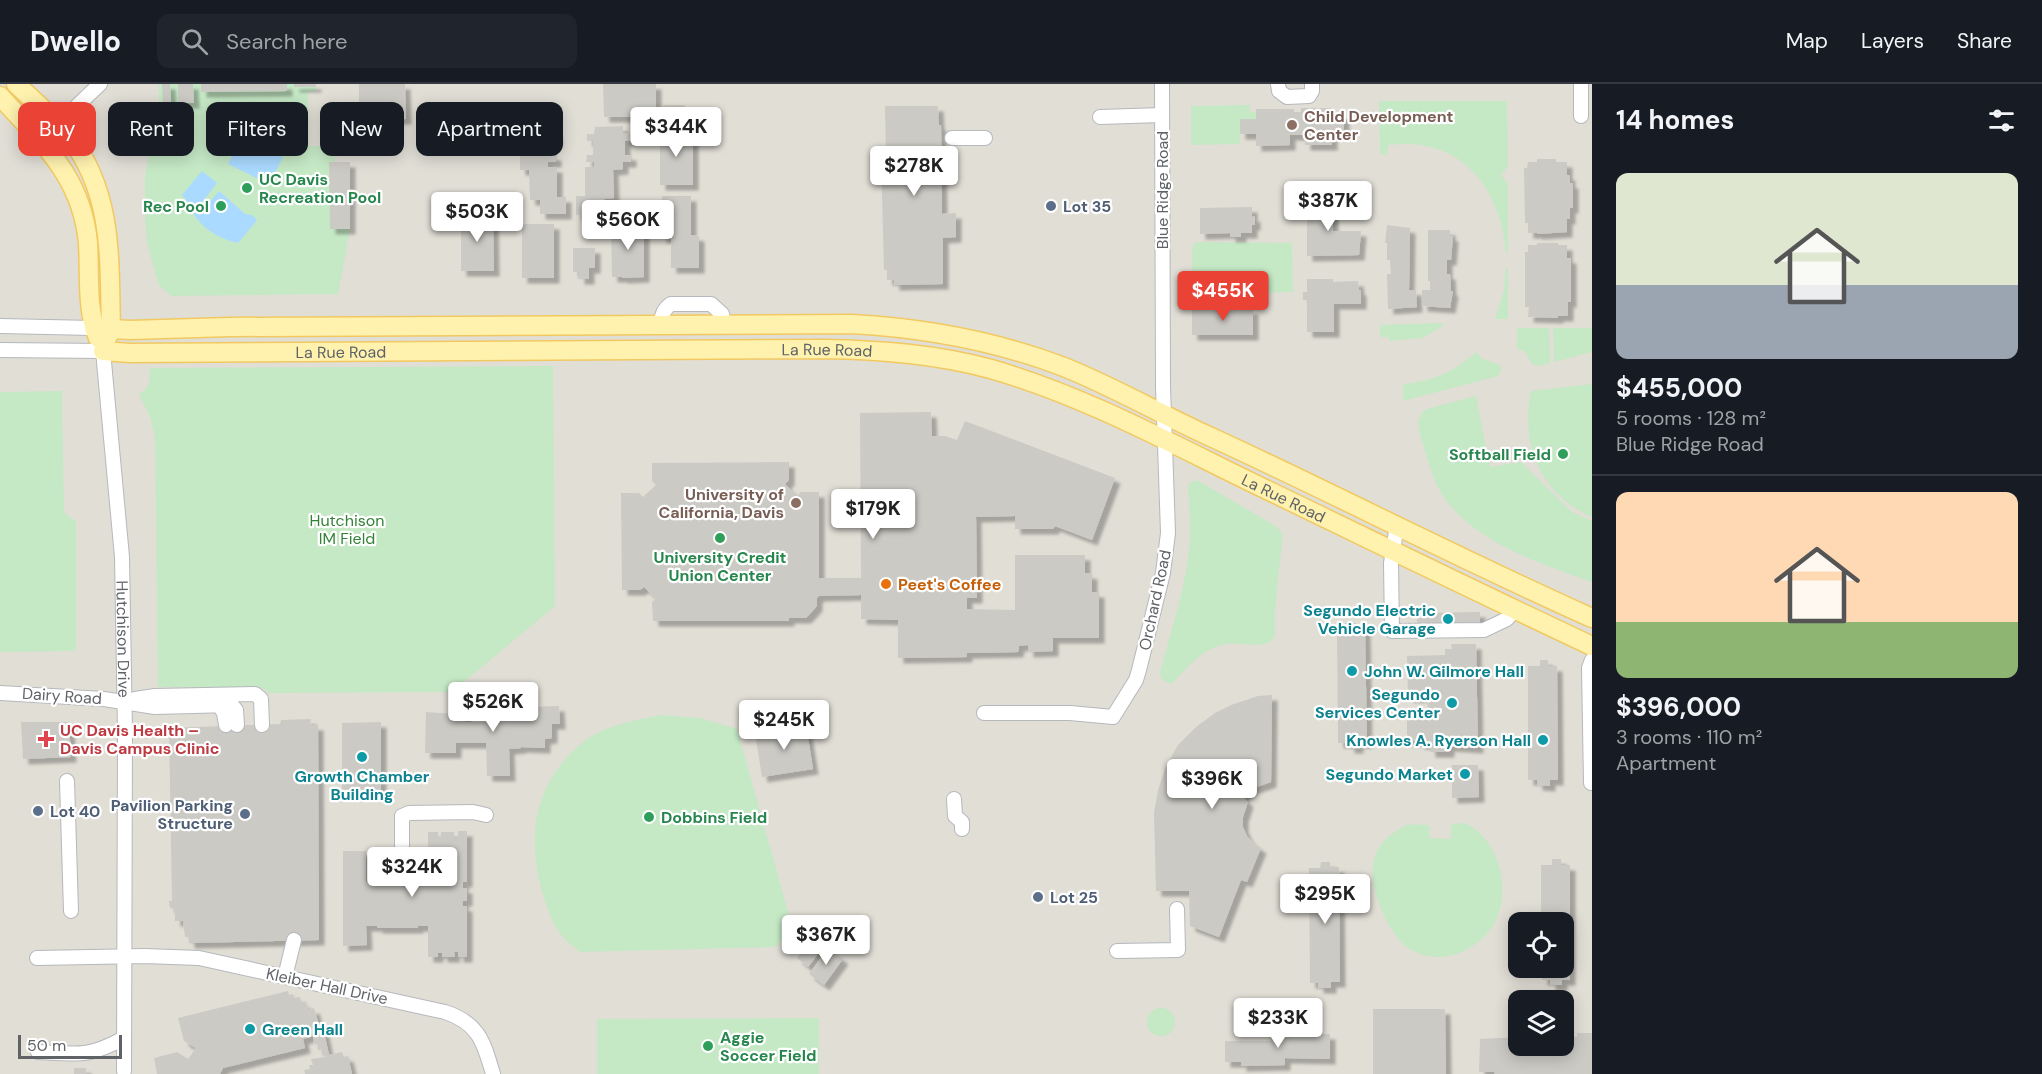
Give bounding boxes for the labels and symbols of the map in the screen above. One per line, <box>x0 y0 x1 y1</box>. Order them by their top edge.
place label: Child Development Center <box>1304 106 1454 145</box>
pin: $344K <box>634 107 718 158</box>
marker: Child Development Center <box>1285 118 1299 132</box>
street label: Blue Ridge Road <box>1152 131 1173 249</box>
pin: $278K <box>872 146 956 197</box>
place label: UC Davis Recreation Pool <box>259 169 381 208</box>
marker: UC Davis Recreation Pool <box>240 181 254 195</box>
pin: $387K <box>1286 181 1370 232</box>
pin: $503K <box>435 192 519 243</box>
place label: Rec Pool <box>143 196 209 217</box>
place label: Lot 35 <box>1063 196 1111 217</box>
marker: Rec Pool <box>214 199 228 213</box>
marker: Lot 35 <box>1044 199 1058 213</box>
pin: $560K <box>586 200 670 251</box>
pin: $455K <box>1181 271 1265 322</box>
street label: La Rue Road <box>781 338 873 361</box>
street label: La Rue Road <box>295 341 386 363</box>
place label: Softball Field <box>1449 444 1551 465</box>
marker: Softball Field <box>1556 447 1570 461</box>
street label: La Rue Road <box>1238 469 1329 527</box>
place label: University of California, Davis <box>659 484 784 523</box>
pin: $179K <box>831 489 915 540</box>
marker: University of California, Davis <box>789 496 803 510</box>
park label: Hutchison IM Field <box>309 510 385 549</box>
marker: University Credit Union Center <box>713 531 727 545</box>
place label: University Credit Union Center <box>654 547 787 586</box>
street label: Orchard Road <box>1134 548 1176 652</box>
place label: Peet's Coffee <box>898 574 1001 595</box>
marker: Peet's Coffee <box>879 577 893 591</box>
street label: Hutchison Drive <box>112 580 135 698</box>
place label: Segundo Electric Vehicle Garage <box>1303 600 1436 639</box>
marker: Segundo Electric Vehicle Garage <box>1441 612 1455 626</box>
place label: John W. Gilmore Hall <box>1364 661 1524 682</box>
marker: John W. Gilmore Hall <box>1345 664 1359 678</box>
pin: $526K <box>451 682 535 733</box>
street label: Dairy Road <box>21 683 103 709</box>
place label: Segundo Services Center <box>1315 684 1440 723</box>
marker: Segundo Services Center <box>1445 696 1459 710</box>
pin: $245K <box>742 700 826 751</box>
place label: UC Davis Health – Davis Campus Clinic <box>60 720 219 759</box>
marker: UC Davis Health – Davis Campus Clinic <box>37 730 55 748</box>
place label: Knowles A. Ryerson Hall <box>1346 730 1531 751</box>
marker: Knowles A. Ryerson Hall <box>1536 733 1550 747</box>
marker: Growth Chamber Building <box>355 750 369 764</box>
pin: $396K <box>1170 759 1254 810</box>
place label: Segundo Market <box>1326 764 1453 785</box>
place label: Growth Chamber Building <box>295 766 430 805</box>
marker: Segundo Market <box>1458 767 1472 781</box>
place label: Pavilion Parking Structure <box>111 795 233 834</box>
place label: Lot 40 <box>50 801 100 822</box>
marker: Lot 40 <box>31 804 45 818</box>
marker: Pavilion Parking Structure <box>238 807 252 821</box>
place label: Dobbins Field <box>661 807 767 828</box>
marker: Dobbins Field <box>642 810 656 824</box>
pin: $324K <box>370 847 454 898</box>
pin: $295K <box>1283 874 1367 925</box>
place label: Lot 25 <box>1050 887 1098 908</box>
marker: Lot 25 <box>1031 890 1045 904</box>
pin: $367K <box>784 915 868 966</box>
street label: Kleiber Hall Drive <box>264 963 390 1009</box>
pin: $233K <box>1236 998 1320 1049</box>
place label: Green Hall <box>262 1019 343 1040</box>
marker: Green Hall <box>243 1022 257 1036</box>
place label: Aggie Soccer Field <box>720 1027 816 1066</box>
scale bar <box>18 1032 122 1060</box>
marker: Aggie Soccer Field <box>701 1039 715 1053</box>

